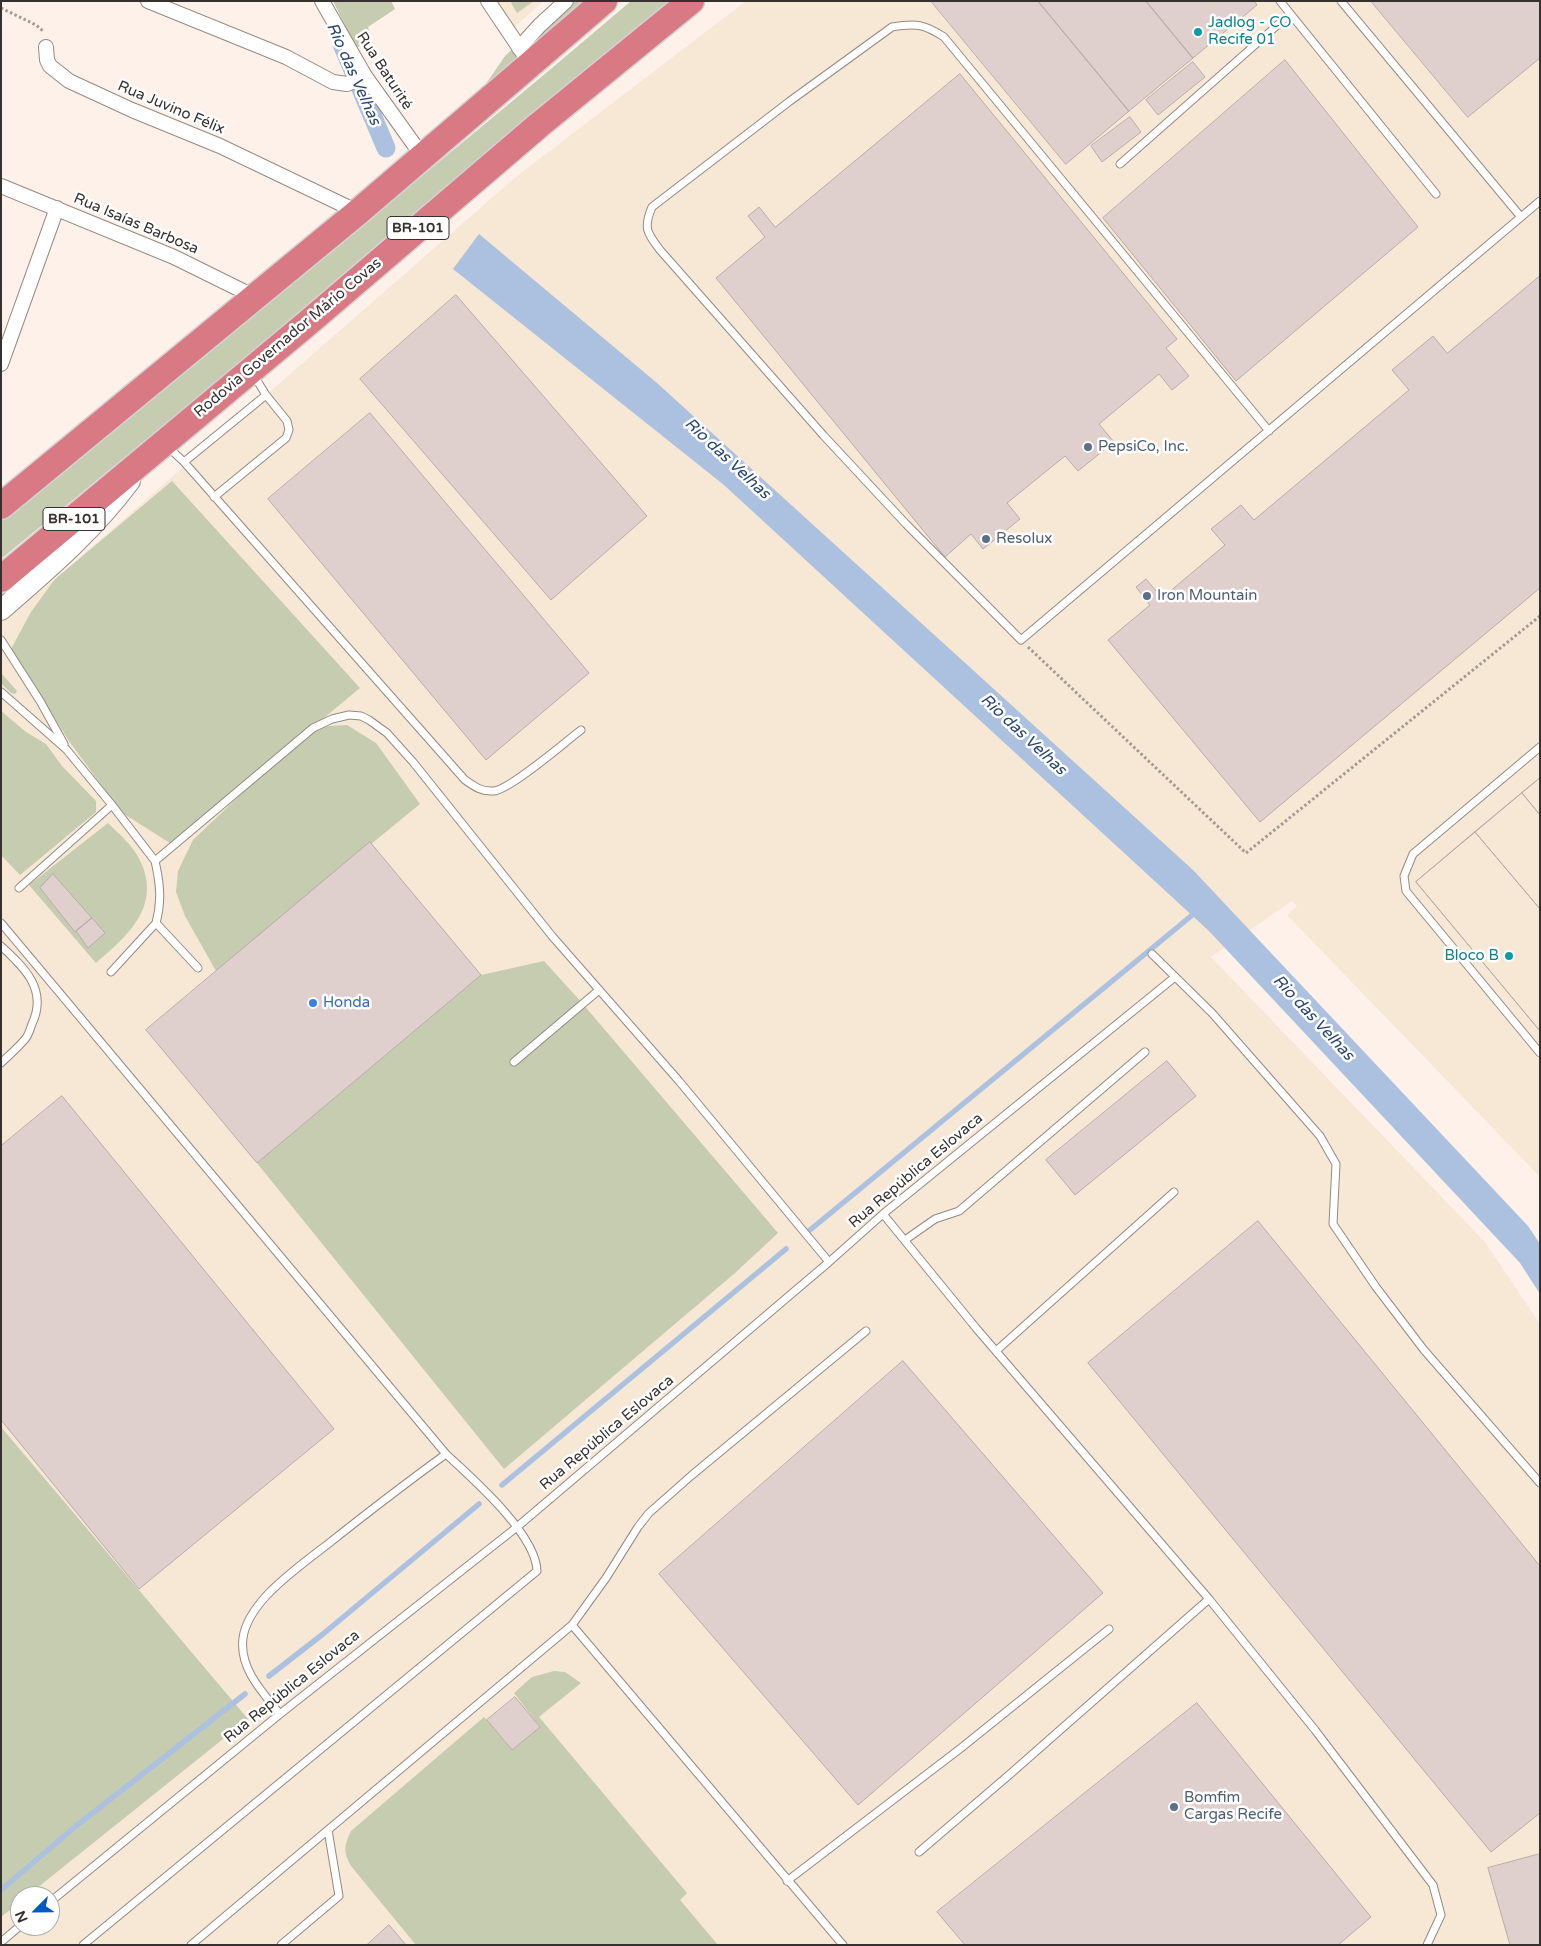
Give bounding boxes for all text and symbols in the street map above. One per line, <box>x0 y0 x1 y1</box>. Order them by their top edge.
place label: Jadlog - CO Recife 01 <box>1208 14 1291 49</box>
water label: Rio das Velhas <box>322 20 384 128</box>
marker: Jadlog - CO Recife 01 <box>1192 26 1204 38</box>
street label: Rua Baturité <box>352 29 416 113</box>
street label: Rua Juvino Félix <box>115 77 227 139</box>
street label: Rua Isaías Barbosa <box>71 190 201 258</box>
road number: BR-101 <box>387 217 449 240</box>
street label: Rodovia Governador Mário Covas <box>191 254 385 422</box>
water label: Rio das Velhas <box>680 415 774 503</box>
place label: PepsiCo, Inc. <box>1098 438 1189 456</box>
marker: PepsiCo, Inc. <box>1082 441 1094 453</box>
road number: BR-101 <box>43 508 105 530</box>
place label: Resolux <box>996 530 1052 548</box>
marker: Resolux <box>980 533 992 545</box>
place label: Iron Mountain <box>1157 587 1257 605</box>
marker: Iron Mountain <box>1141 590 1153 602</box>
water label: Rio das Velhas <box>976 691 1070 779</box>
place label: Bloco B <box>1445 947 1499 965</box>
marker: Bloco B <box>1503 950 1515 962</box>
water label: Rio das Velhas <box>1269 971 1357 1065</box>
place label: Honda <box>323 994 370 1012</box>
marker: Honda <box>307 997 319 1009</box>
street label: Rua República Eslovaca <box>845 1110 987 1232</box>
street label: Rua República Eslovaca <box>536 1372 678 1494</box>
street label: Rua República Eslovaca <box>221 1627 363 1747</box>
place label: Bomfim Cargas Recife <box>1184 1789 1282 1824</box>
marker: Bomfim Cargas Recife <box>1168 1801 1180 1813</box>
north arrow <box>10 1886 60 1936</box>
text: N <box>12 1908 32 1925</box>

